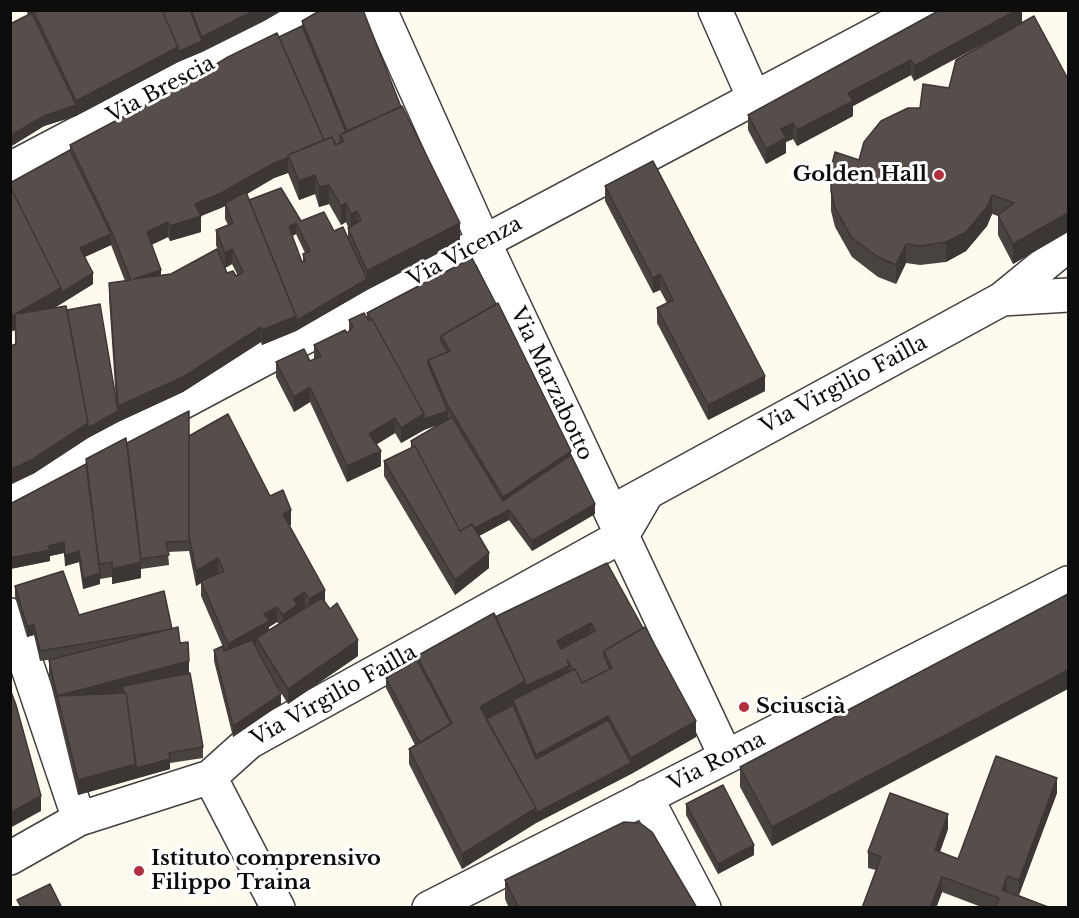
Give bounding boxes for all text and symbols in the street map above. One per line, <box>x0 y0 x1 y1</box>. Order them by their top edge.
street label: Via Brescia <box>103 51 219 129</box>
place label: Golden Hall <box>793 162 927 188</box>
marker: Golden Hall <box>932 168 946 182</box>
street label: Via Vicenza <box>404 211 526 293</box>
street label: Via Marzabotto <box>504 303 598 465</box>
street label: Via Virgilio Failla <box>756 330 932 440</box>
street label: Via Virgilio Failla <box>247 640 421 752</box>
place label: Sciuscià <box>756 694 846 720</box>
marker: Sciuscià <box>737 700 751 714</box>
street label: Via Roma <box>664 727 770 797</box>
place label: Istituto comprensivo Filippo Traina <box>151 846 381 896</box>
marker: Istituto comprensivo Filippo Traina <box>132 864 146 878</box>

